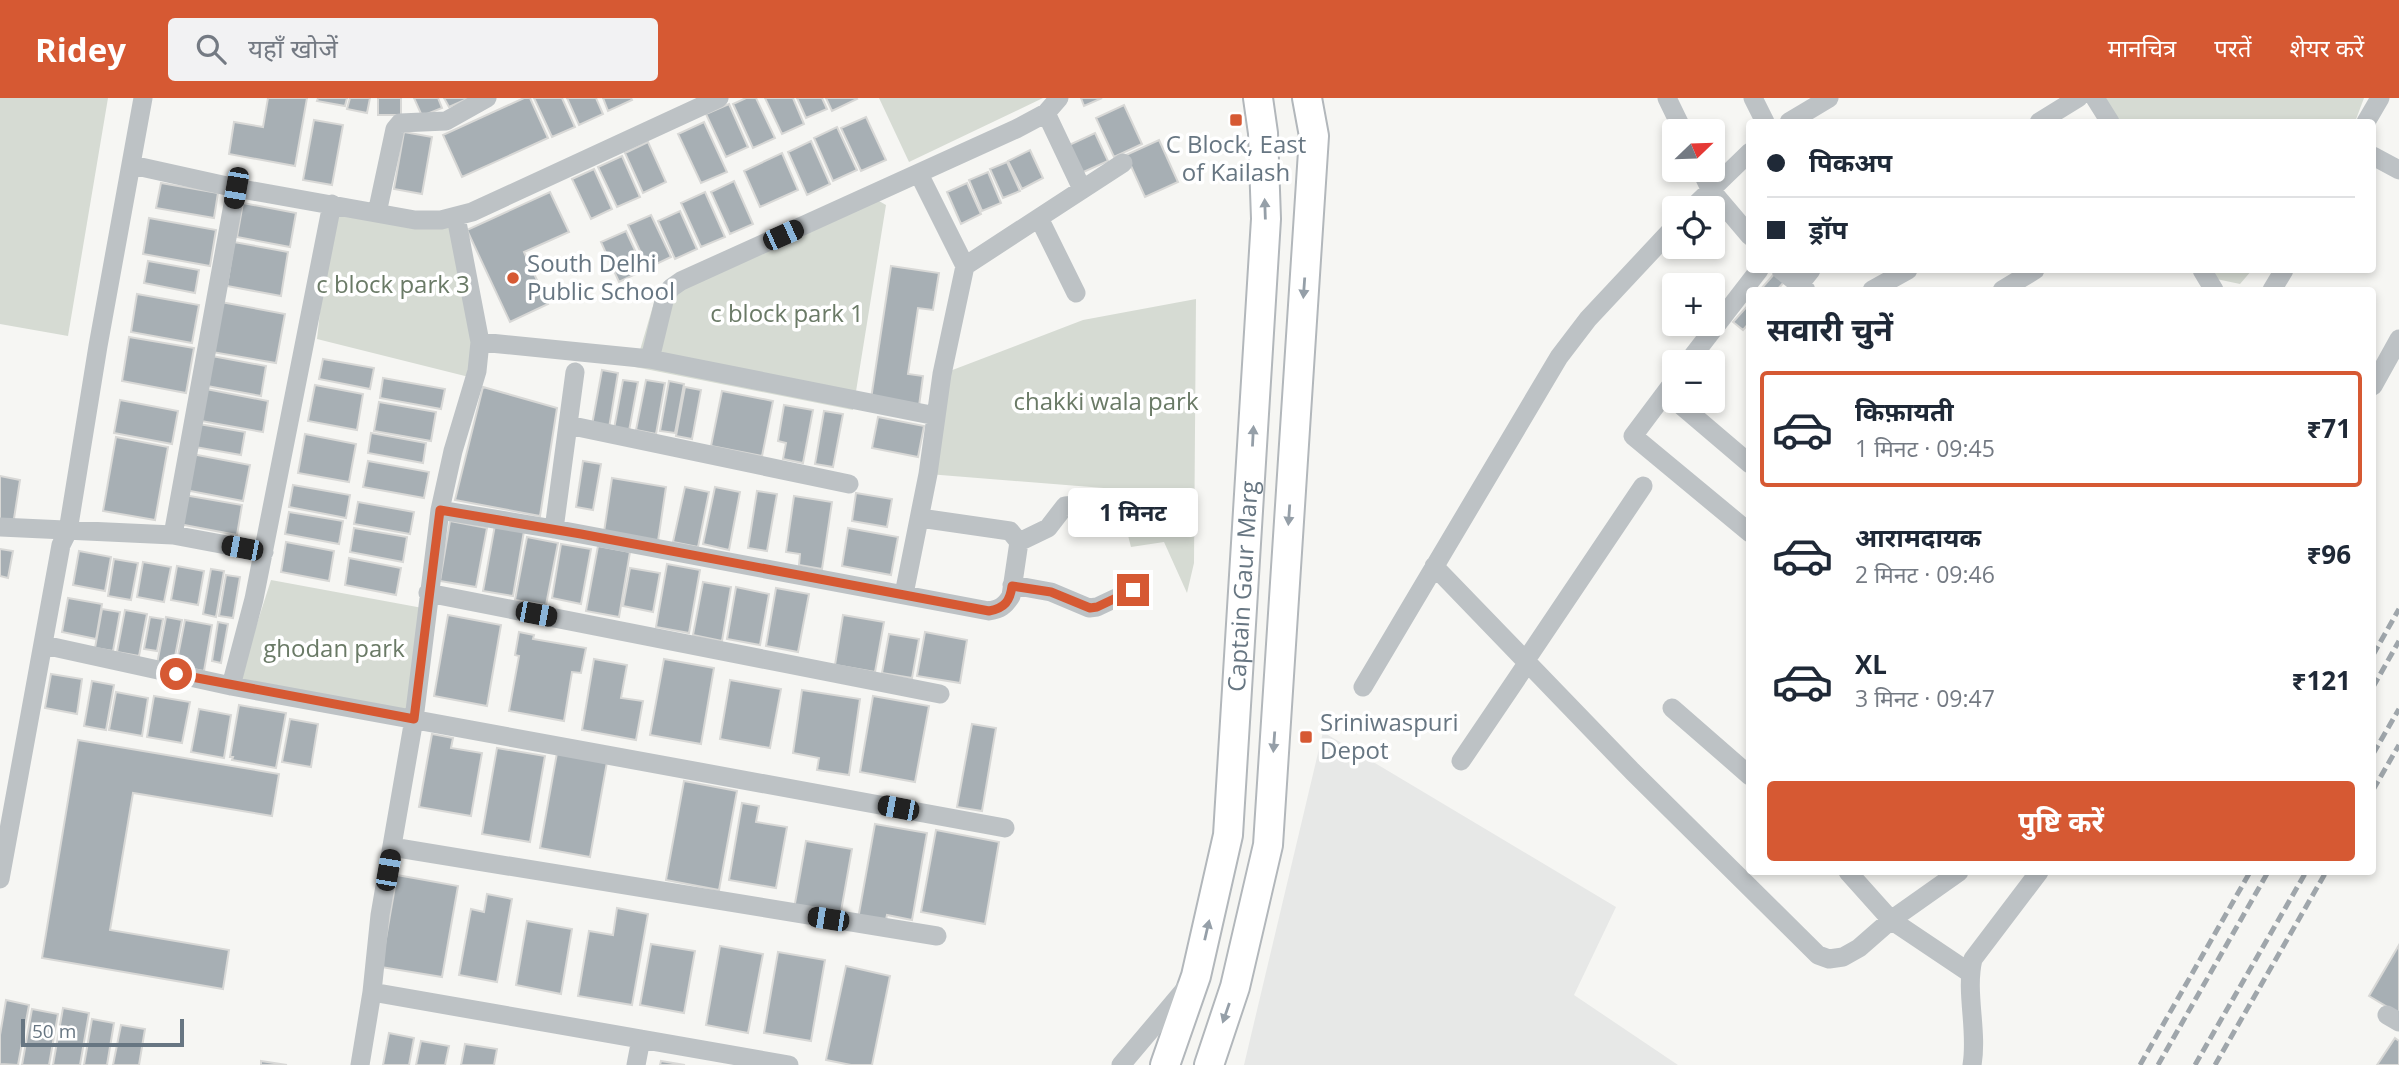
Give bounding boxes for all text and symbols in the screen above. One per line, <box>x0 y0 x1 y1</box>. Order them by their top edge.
search box <box>168 18 658 81</box>
text: Ridey <box>35 27 126 72</box>
icon: search <box>192 30 230 68</box>
text: यहाँ खोजें <box>248 30 338 66</box>
text: मानचित्र <box>2108 31 2176 64</box>
text: परतें <box>2214 31 2251 64</box>
text: शेयर करें <box>2289 31 2364 64</box>
marker: C Block, East of Kailash <box>1228 112 1244 128</box>
north arrow <box>1662 119 1726 182</box>
map controls <box>1662 119 1725 413</box>
place label: C Block, East of Kailash <box>1166 127 1306 188</box>
text: पिकअप <box>1809 144 1892 180</box>
car <box>223 165 250 211</box>
button: locate <box>1662 196 1725 259</box>
one-way arrow <box>1260 198 1271 220</box>
text: ड्रॉप <box>1809 211 1847 247</box>
car <box>760 217 807 253</box>
place label: South Delhi Public School <box>527 246 675 307</box>
park label: c block park 3 <box>316 267 470 300</box>
marker: South Delhi Public School <box>505 270 521 286</box>
button: + <box>1662 273 1725 336</box>
one-way arrow <box>1298 277 1309 299</box>
park label: c block park 1 <box>710 296 864 329</box>
text: सवारी चुनें <box>1767 307 1893 350</box>
button: − <box>1662 350 1725 413</box>
park label: chakki wala park <box>1013 384 1199 417</box>
text: किफ़ायती <box>1855 393 1954 429</box>
icon: car <box>1771 398 1834 461</box>
text: ₹71 <box>2306 410 2351 446</box>
one-way arrow <box>1247 425 1258 447</box>
text: 1 मिनट · 09:45 <box>1855 432 1995 464</box>
street label: Captain Gaur Marg <box>1219 480 1265 693</box>
callout: 1 मिनट <box>1068 489 1198 538</box>
text: 1 मिनट <box>1099 496 1167 528</box>
one-way arrow <box>1284 504 1295 526</box>
text: आरामदायक <box>1855 519 1981 555</box>
icon: car <box>1771 524 1834 587</box>
car <box>220 534 265 562</box>
text: ₹96 <box>2306 536 2351 572</box>
text: 2 मिनट · 09:46 <box>1855 558 1995 590</box>
route end <box>1117 574 1149 606</box>
car <box>514 600 559 628</box>
park label: ghodan park <box>263 631 405 664</box>
text: XL <box>1855 646 1887 682</box>
icon: car <box>1771 650 1834 713</box>
route start <box>160 658 192 690</box>
text: ₹121 <box>2292 662 2351 698</box>
text: 3 मिनट · 09:47 <box>1855 682 1995 714</box>
place label: Sriniwaspuri Depot <box>1320 705 1458 766</box>
marker: Sriniwaspuri Depot <box>1298 729 1314 745</box>
one-way arrow <box>1269 731 1280 753</box>
button: पुष्टि करें <box>1767 781 2355 861</box>
car <box>876 794 921 822</box>
car <box>375 847 402 893</box>
car <box>806 905 851 933</box>
one-way arrow <box>1201 919 1212 941</box>
one-way arrow <box>1220 1003 1231 1024</box>
scale bar <box>21 1016 184 1048</box>
text: 50 m <box>32 1018 76 1044</box>

